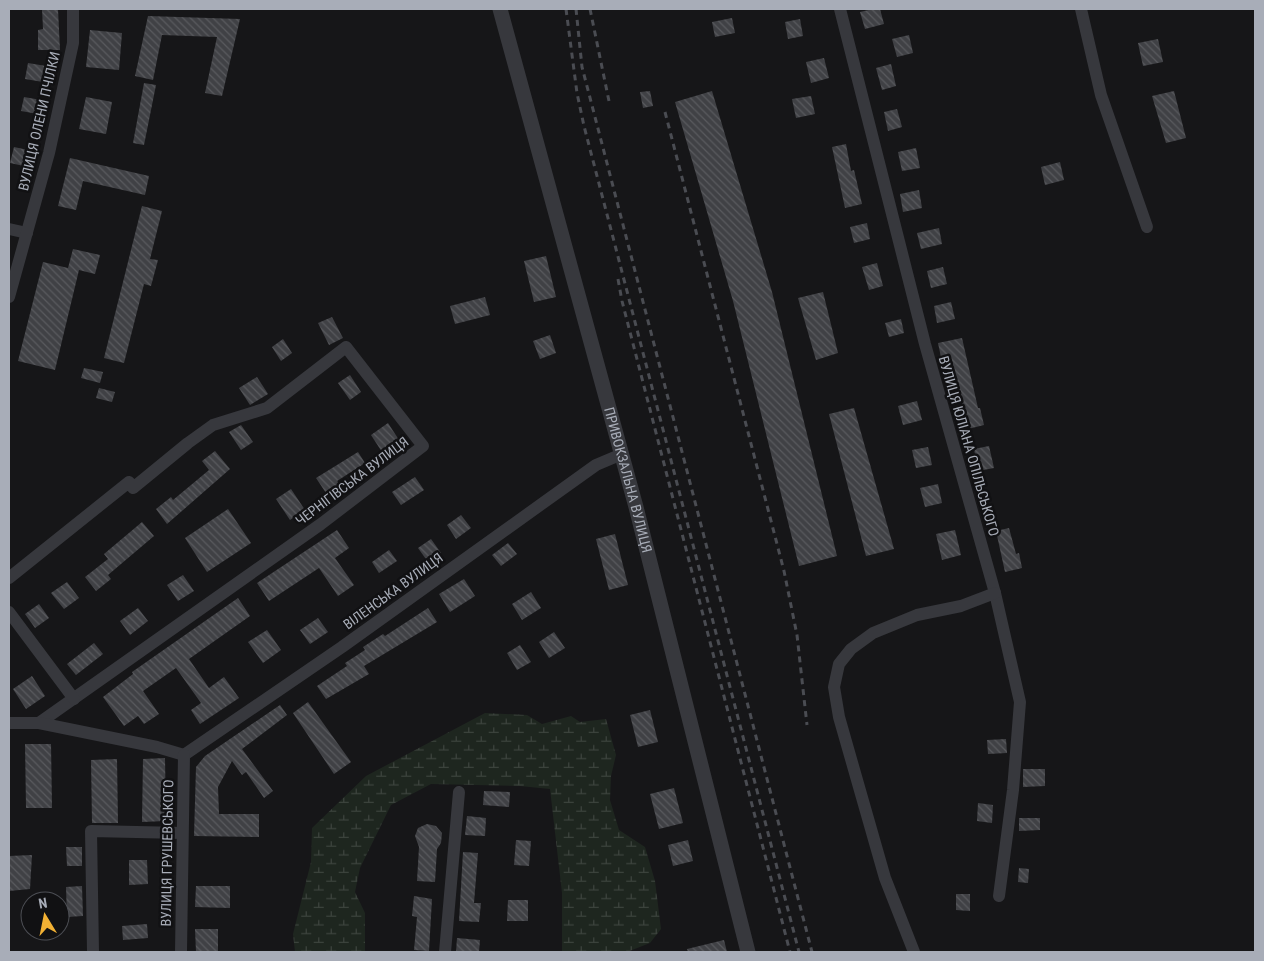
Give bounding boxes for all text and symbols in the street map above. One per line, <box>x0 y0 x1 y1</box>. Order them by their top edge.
street label: ВУЛИЦЯ ОЛЕНИ ПЧІЛКИ <box>15 50 63 192</box>
street label: ВУЛИЦЯ ЮЛІАНА ОПІЛЬСЬКОГО <box>936 354 1002 538</box>
street label: ПРИВОКЗАЛЬНА ВУЛИЦЯ <box>601 405 655 554</box>
street label: ЧЕРНІГІВСЬКА ВУЛИЦЯ <box>292 433 412 529</box>
street label: ВІЛЕНСЬКА ВУЛИЦЯ <box>340 549 446 633</box>
street label: ВУЛИЦЯ ГРУШЕВСЬКОГО <box>158 779 176 927</box>
north arrow <box>20 891 70 941</box>
text: N <box>37 895 48 912</box>

